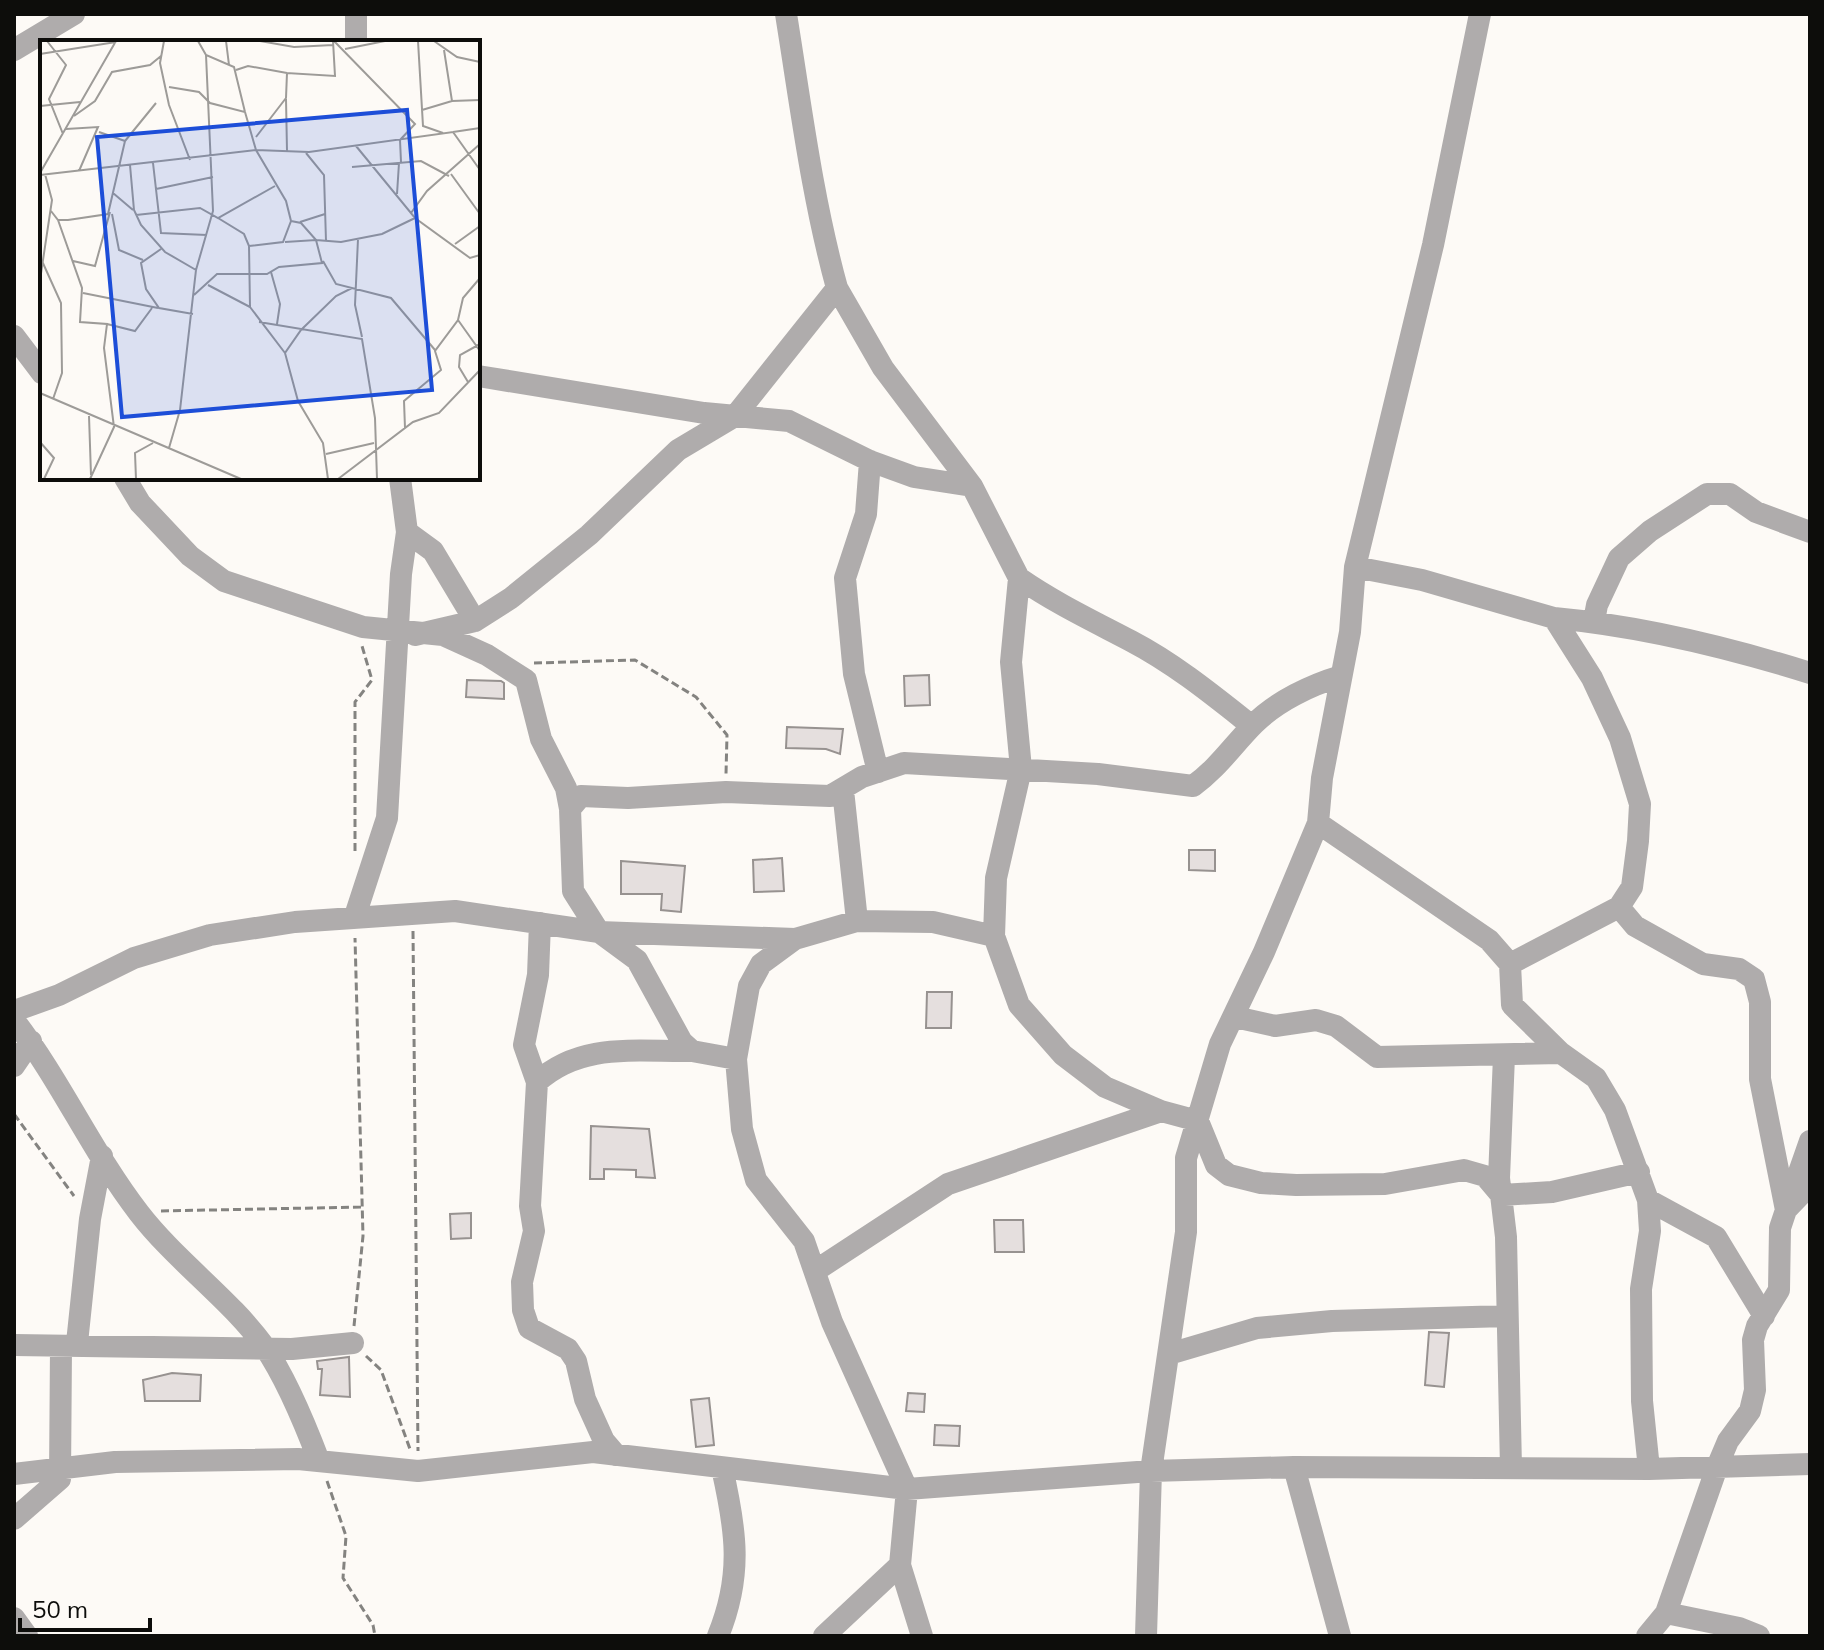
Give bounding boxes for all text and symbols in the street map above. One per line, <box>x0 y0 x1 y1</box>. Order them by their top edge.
inset map <box>40 40 480 480</box>
scale bar <box>20 1582 150 1632</box>
text: 50 m <box>32 1594 88 1624</box>

